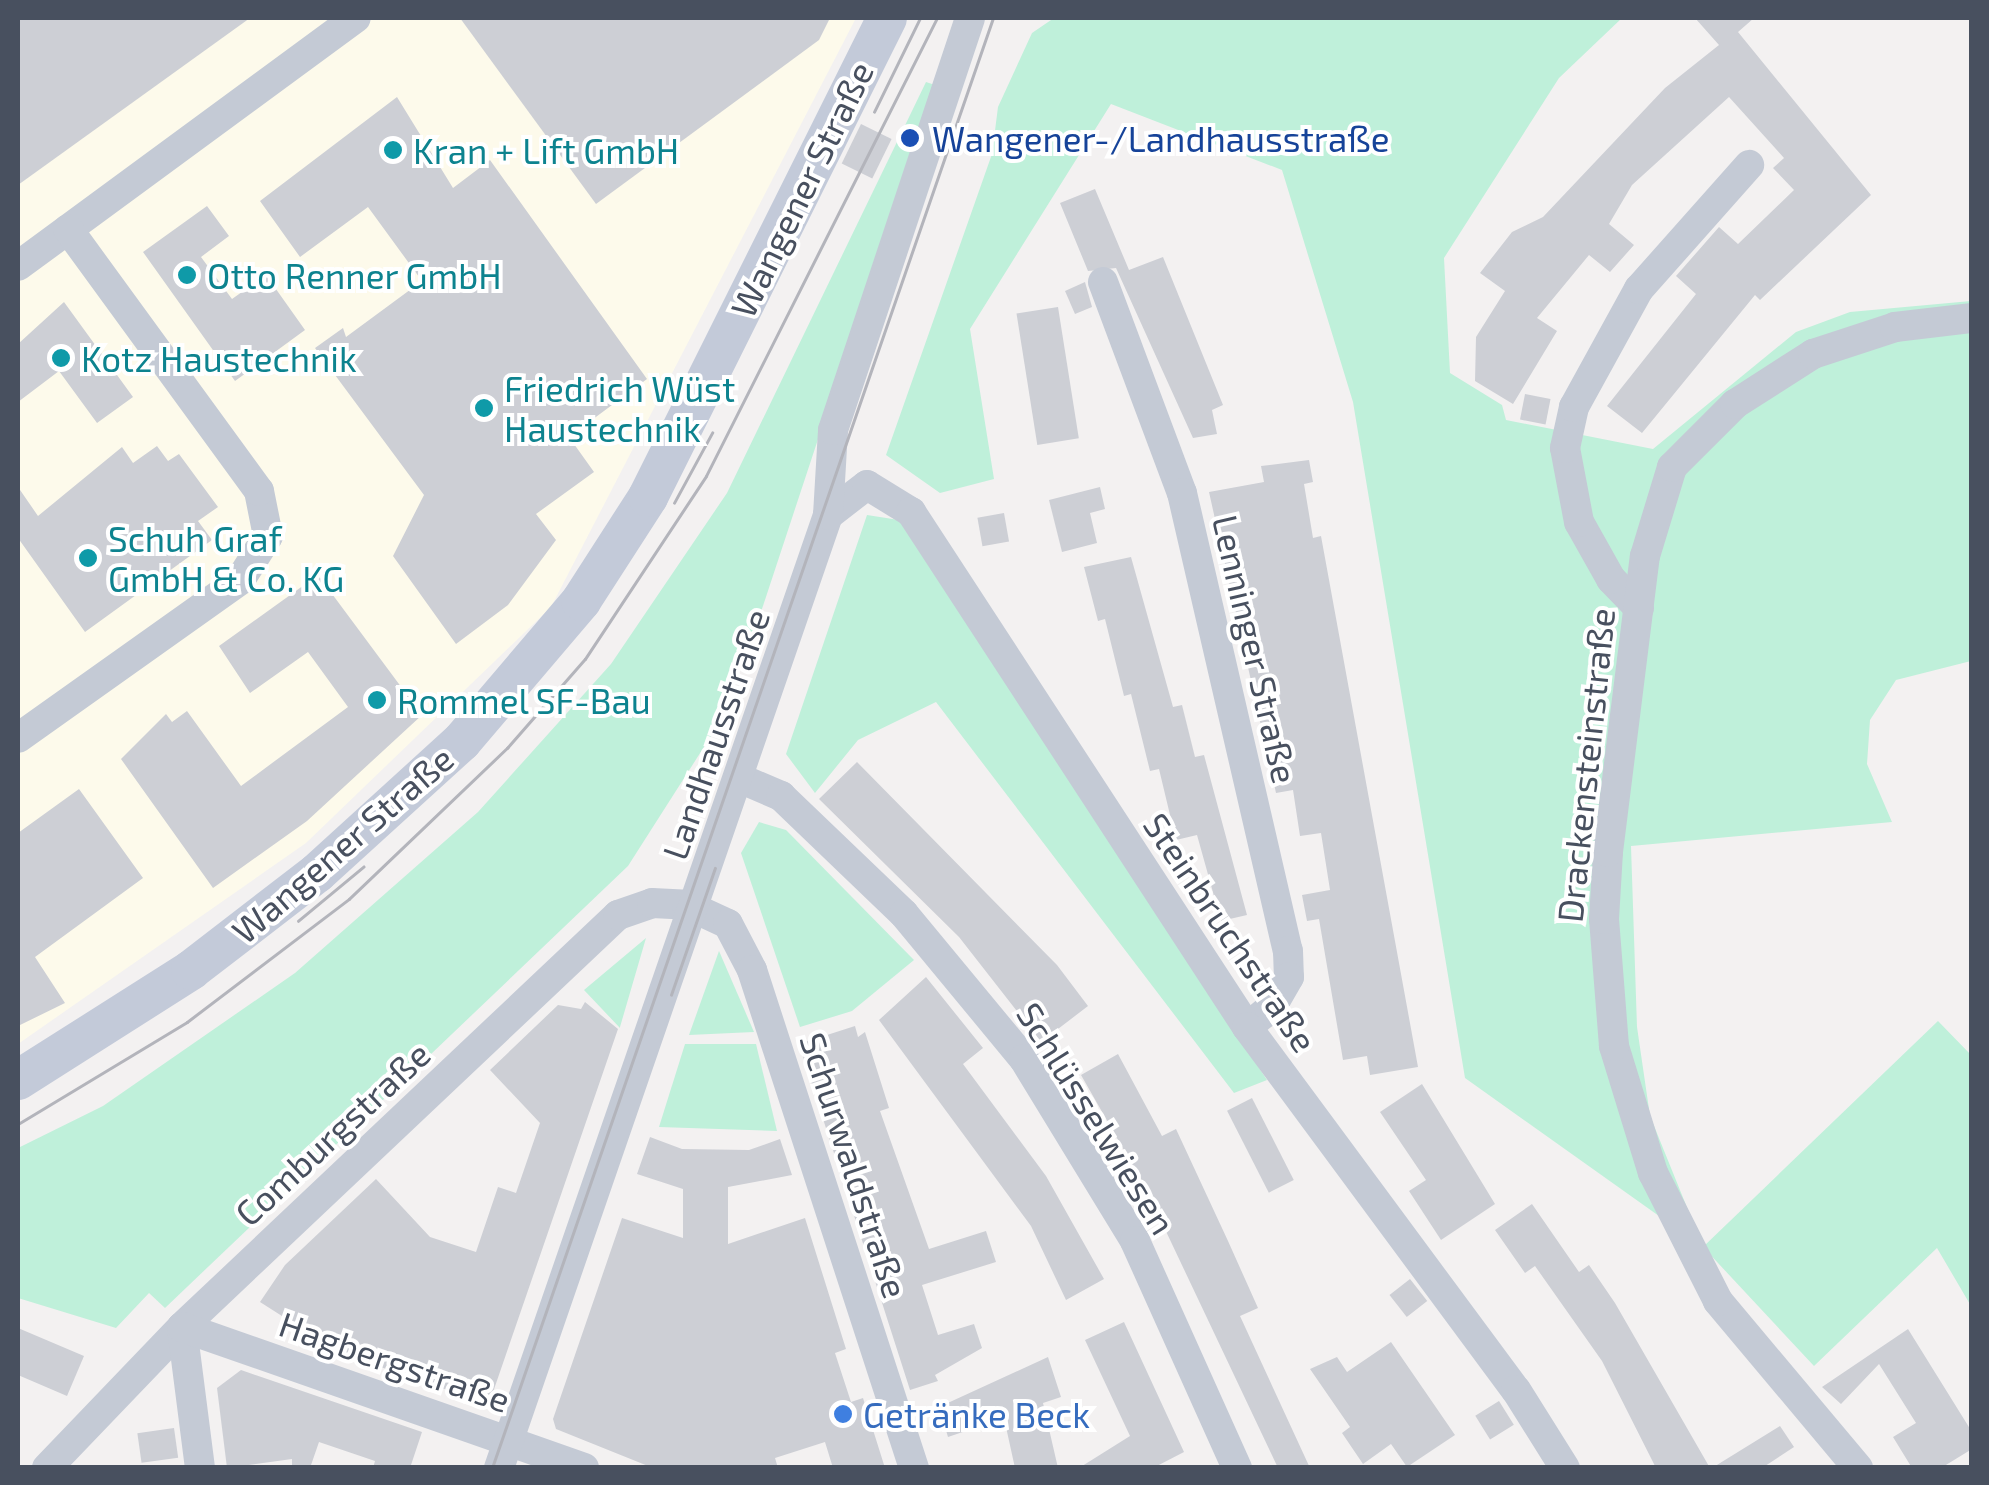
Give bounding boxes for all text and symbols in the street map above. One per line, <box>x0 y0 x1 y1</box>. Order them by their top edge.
street label: Wangener Straße <box>721 54 881 324</box>
place label: Wangener-/Landhausstraße <box>932 117 1390 159</box>
marker: Wangener-/Landhausstraße <box>897 125 923 151</box>
place label: Kran + Lift GmbH <box>413 129 679 171</box>
marker: Kran + Lift GmbH <box>382 139 404 161</box>
place label: Otto Renner GmbH <box>207 254 502 296</box>
marker: Otto Renner GmbH <box>176 264 198 286</box>
place label: Kotz Haustechnik <box>81 337 357 379</box>
marker: Kotz Haustechnik <box>50 347 72 369</box>
place label: Friedrich Wüst Haustechnik <box>504 367 736 449</box>
marker: Friedrich Wüst Haustechnik <box>473 397 495 419</box>
street label: Lenninger Straße <box>1205 510 1307 788</box>
place label: Schuh Graf GmbH & Co. KG <box>108 517 344 599</box>
marker: Schuh Graf GmbH & Co. KG <box>77 547 99 569</box>
street label: Landhausstraße <box>653 603 777 865</box>
street label: Drackensteinstraße <box>1548 606 1622 924</box>
place label: Rommel SF-Bau <box>397 679 651 721</box>
marker: Rommel SF-Bau <box>366 689 388 711</box>
street label: Wangener Straße <box>223 736 461 952</box>
street label: Steinbruchstraße <box>1136 805 1326 1059</box>
street label: Schlüsselwiesen <box>1009 995 1185 1241</box>
street label: Schurwaldstraße <box>792 1027 918 1303</box>
street label: Comburgstraße <box>226 1032 438 1234</box>
street label: Hagbergstraße <box>274 1302 516 1420</box>
place label: Getränke Beck <box>863 1393 1090 1435</box>
marker: Getränke Beck <box>832 1403 854 1425</box>

